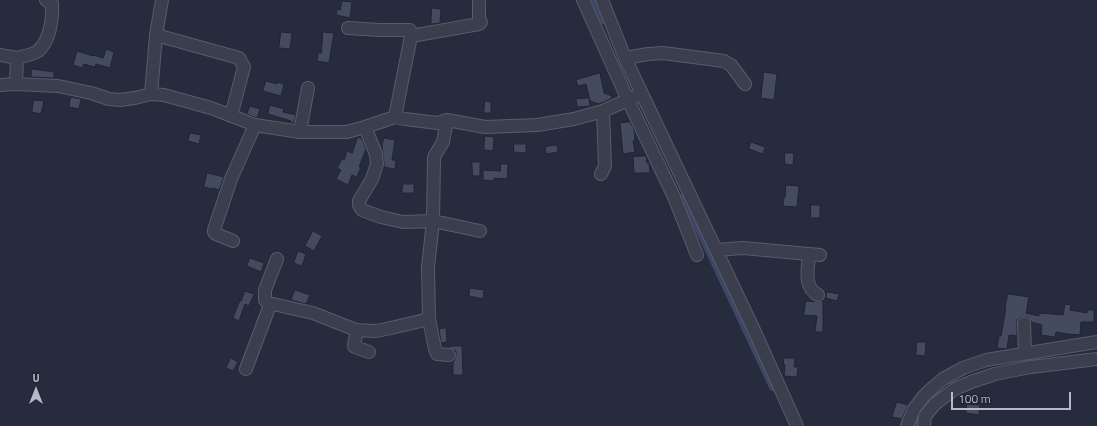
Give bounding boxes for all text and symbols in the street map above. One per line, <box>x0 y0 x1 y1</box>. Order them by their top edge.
north arrow <box>16 370 56 410</box>
text: U <box>32 370 40 386</box>
scale bar <box>953 384 1073 410</box>
text: 100 m <box>958 389 991 408</box>

